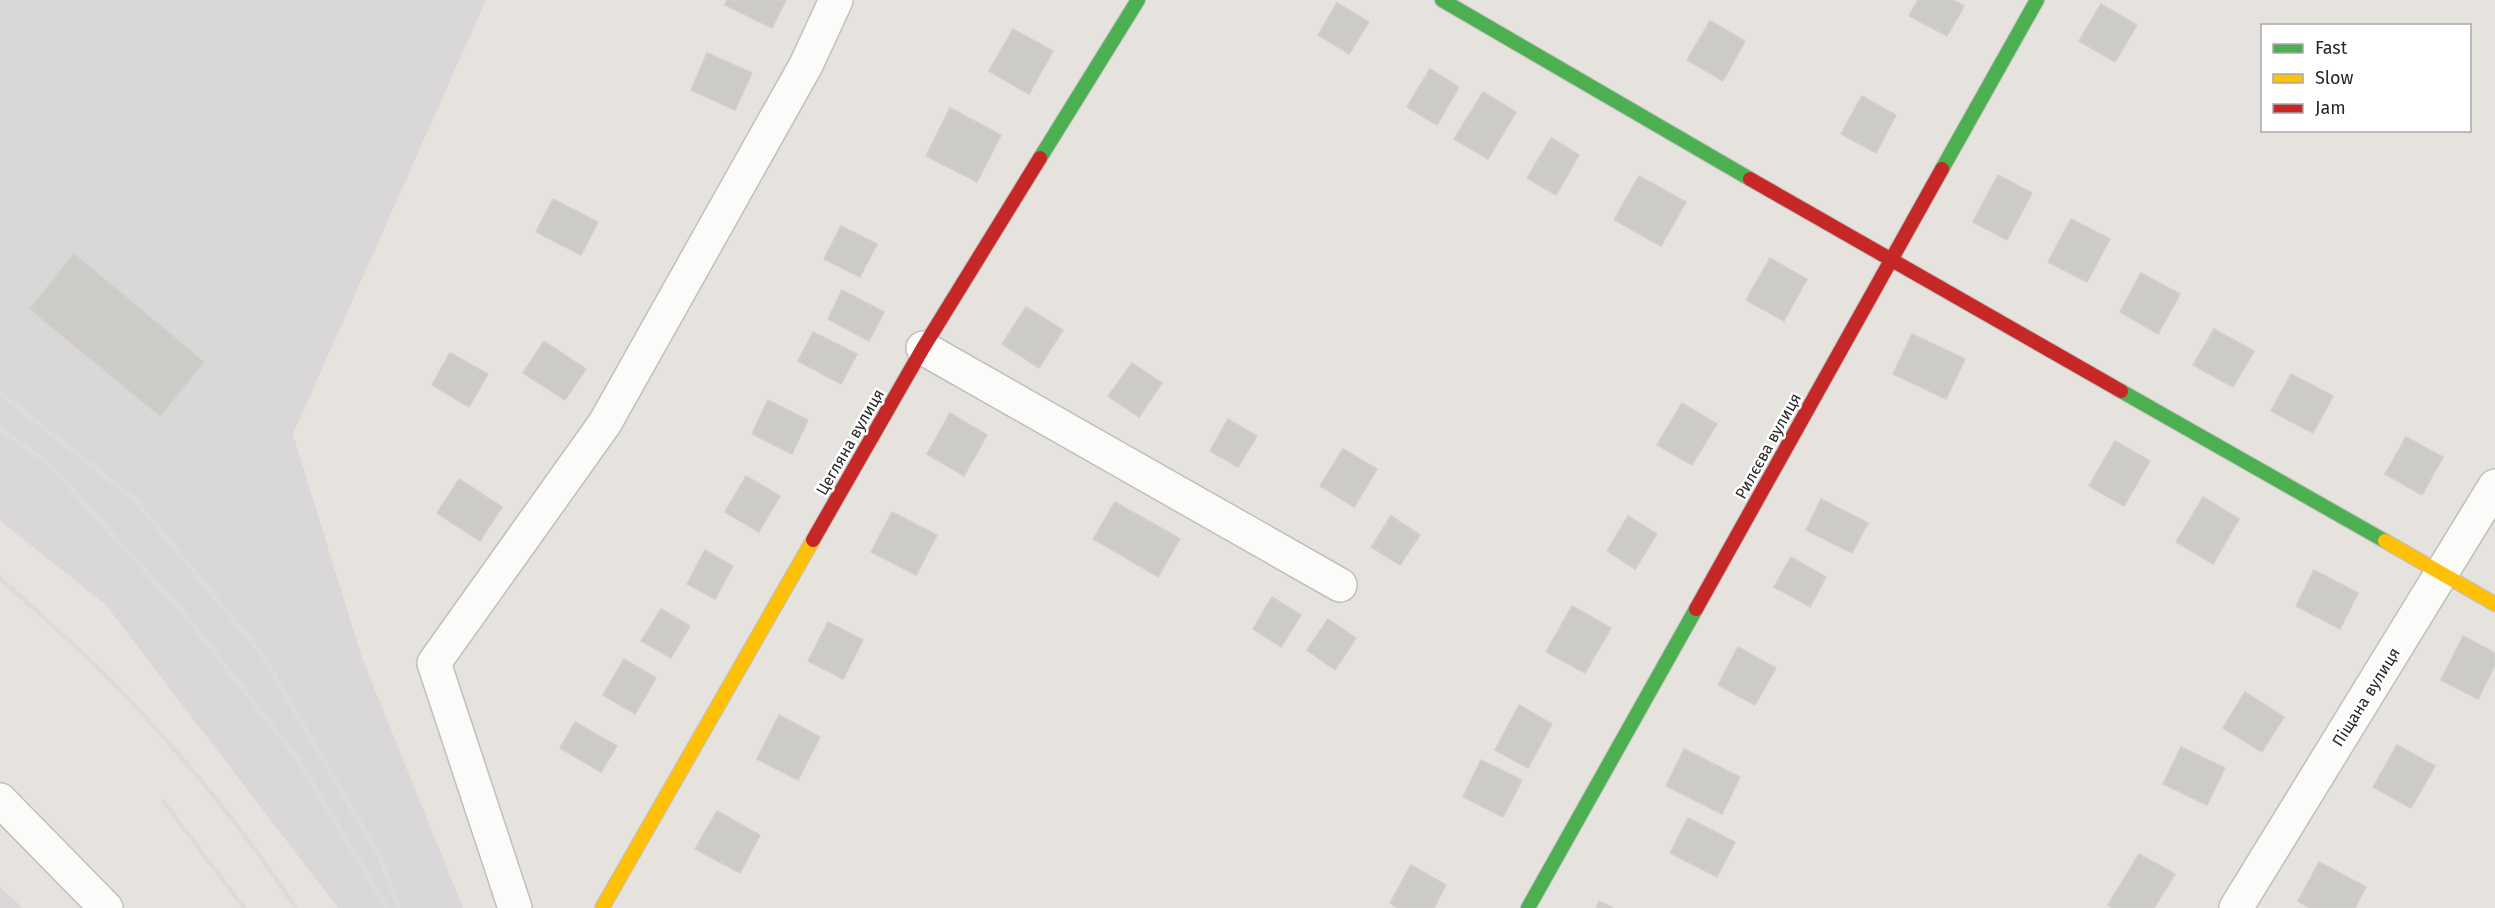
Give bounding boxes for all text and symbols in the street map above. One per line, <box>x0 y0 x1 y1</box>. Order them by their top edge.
legend <box>2261 24 2471 132</box>
text: Fast <box>2315 37 2348 59</box>
text: Slow <box>2315 67 2354 89</box>
text: Jam <box>2315 97 2346 119</box>
street label: Цегляна вулиця <box>812 386 888 498</box>
street label: Рилєєва вулиця <box>1731 390 1805 502</box>
street label: Піщана вулиця <box>2328 644 2404 750</box>

